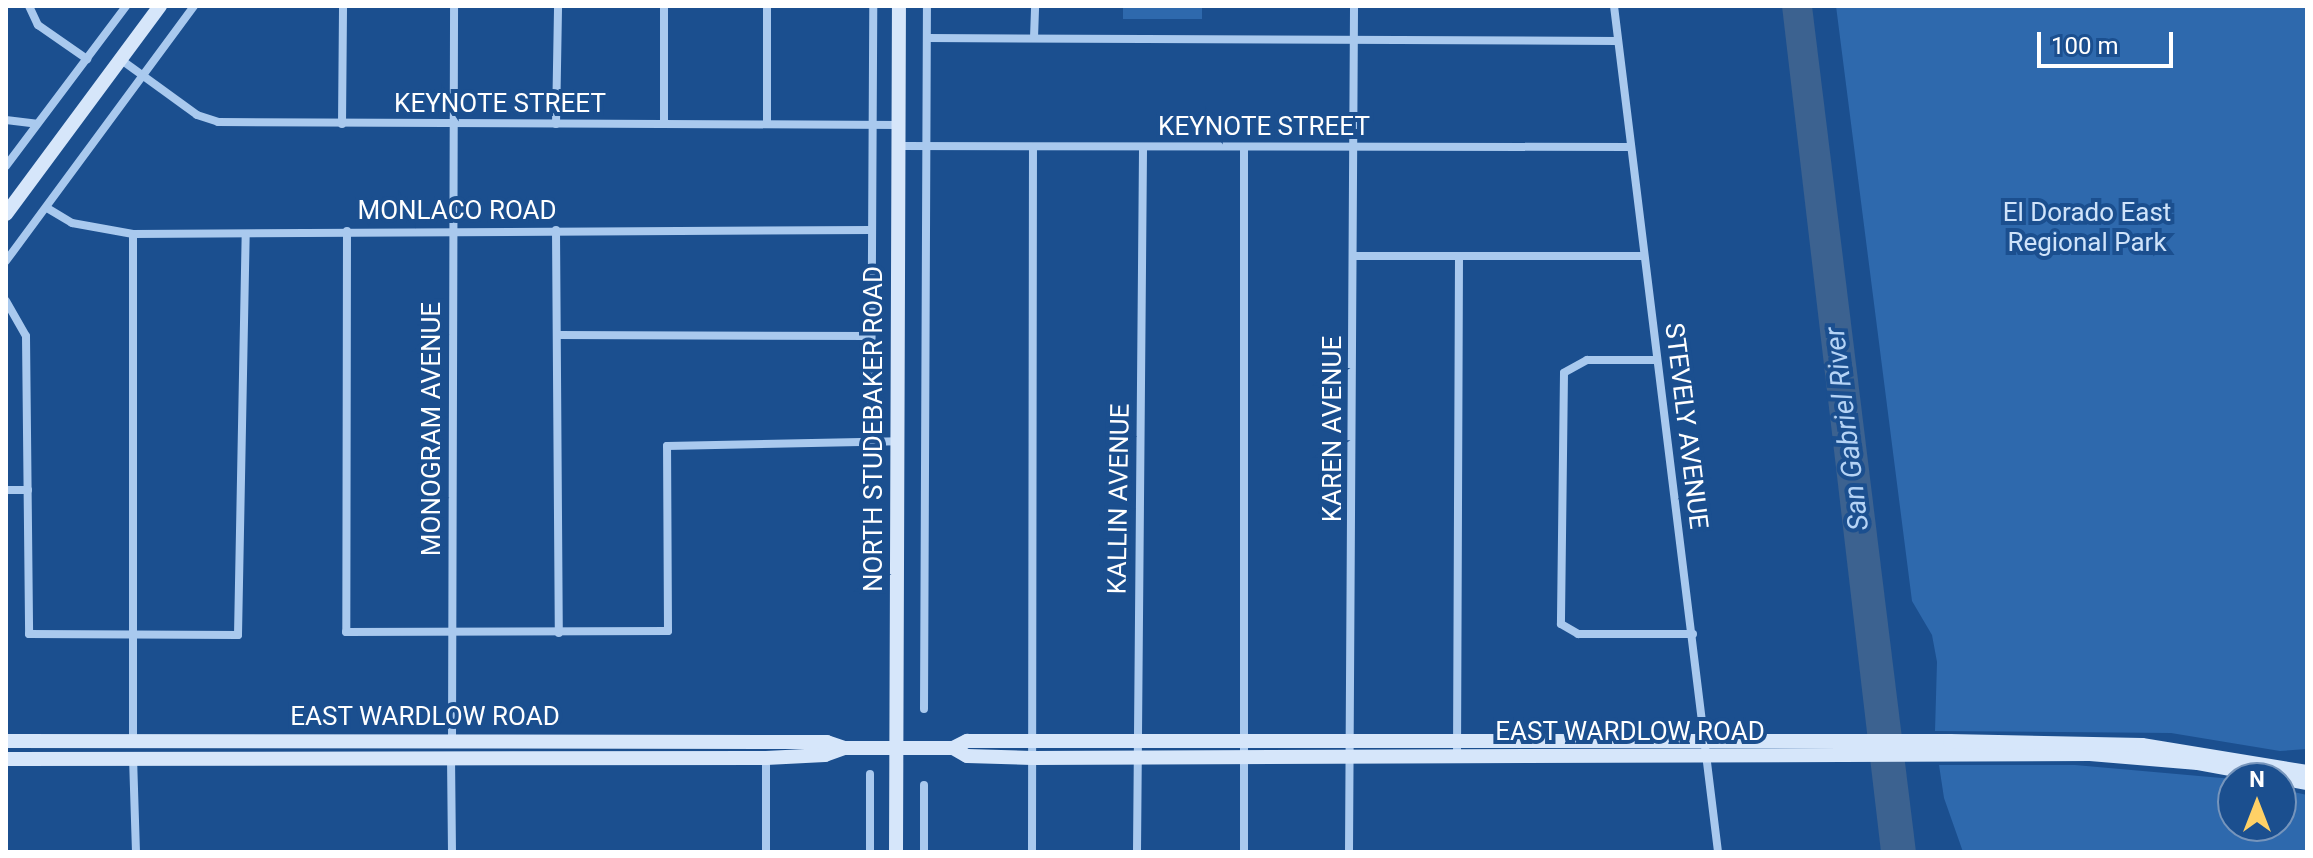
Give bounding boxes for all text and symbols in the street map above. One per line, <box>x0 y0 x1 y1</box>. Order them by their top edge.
scale bar <box>2041 16 2177 66</box>
text: 100 m <box>2051 32 2118 60</box>
street label: KEYNOTE STREET <box>394 88 606 120</box>
street label: KEYNOTE STREET <box>1158 111 1370 143</box>
street label: MONLACO ROAD <box>357 195 557 227</box>
park label: El Dorado East Regional Park <box>2003 197 2171 258</box>
street label: NORTH STUDEBAKER ROAD <box>858 266 890 592</box>
street label: MONOGRAM AVENUE <box>416 302 448 556</box>
street label: STEVELY AVENUE <box>1658 321 1714 531</box>
water label: San Gabriel River <box>1818 325 1876 533</box>
street label: KAREN AVENUE <box>1317 336 1349 522</box>
street label: KALLIN AVENUE <box>1102 403 1136 595</box>
street label: EAST WARDLOW ROAD <box>290 701 560 733</box>
street label: EAST WARDLOW ROAD <box>1495 716 1765 748</box>
north arrow <box>2217 762 2297 842</box>
text: N <box>2249 767 2265 792</box>

